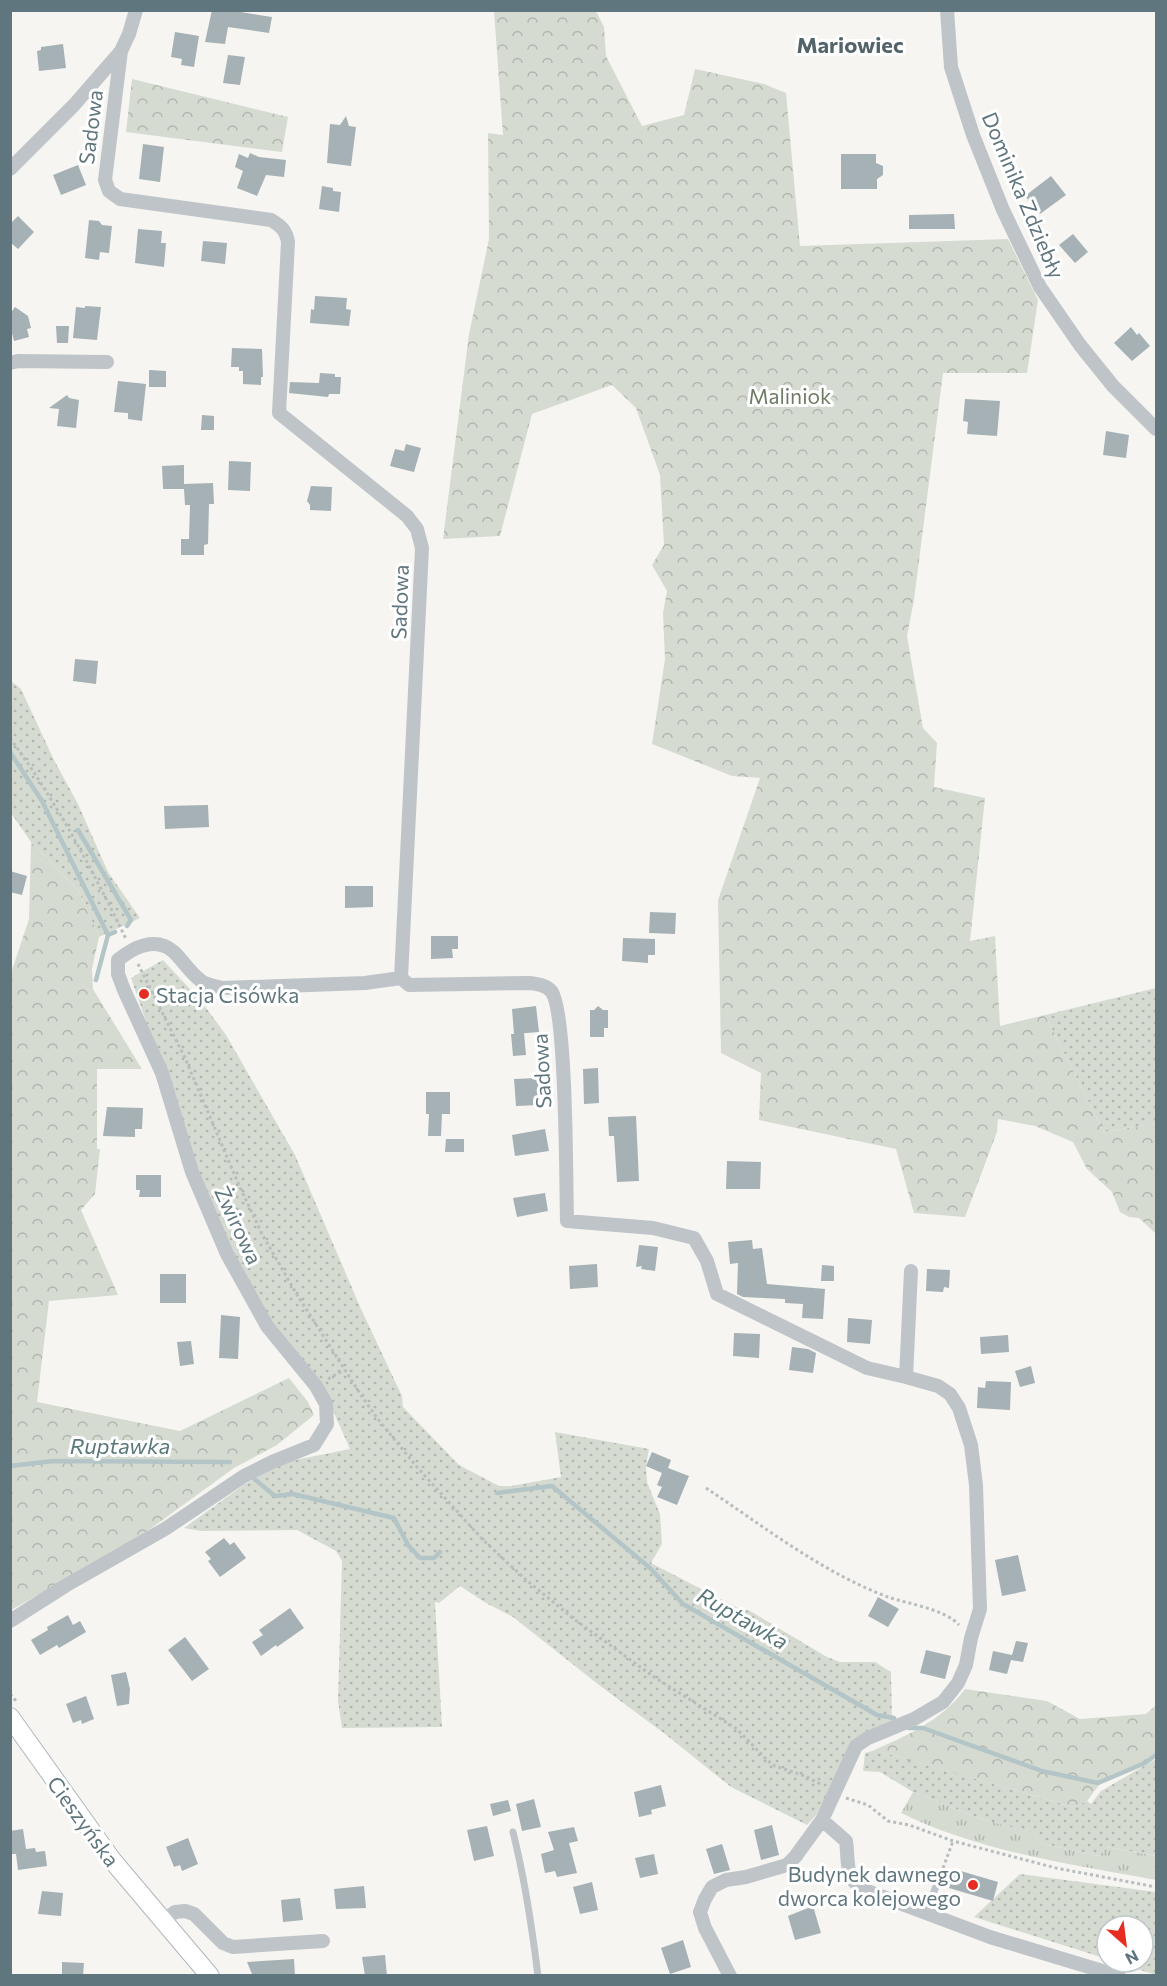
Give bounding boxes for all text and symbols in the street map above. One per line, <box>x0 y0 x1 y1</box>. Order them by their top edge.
district label: Mariowiec <box>796 31 904 58</box>
street label: Sadowa <box>73 88 107 166</box>
street label: Dominika Zdziebły <box>978 108 1070 282</box>
park label: Maliniok <box>749 383 831 408</box>
street label: Sadowa <box>385 564 413 640</box>
place label: Stacja Cisówka <box>156 982 299 1007</box>
marker: Stacja Cisówka <box>137 987 151 1001</box>
street label: Sadowa <box>527 1033 555 1109</box>
street label: Żwirowa <box>210 1182 268 1268</box>
water label: Ruptawka <box>70 1432 170 1459</box>
water label: Ruptawka <box>693 1581 793 1655</box>
street label: Cieszyńska <box>43 1771 125 1871</box>
place label: Budynek dawnego dworca kolejowego <box>778 1861 961 1910</box>
marker: Budynek dawnego dworca kolejowego <box>966 1878 980 1892</box>
north arrow <box>1095 1914 1155 1974</box>
text: N <box>1123 1946 1142 1969</box>

